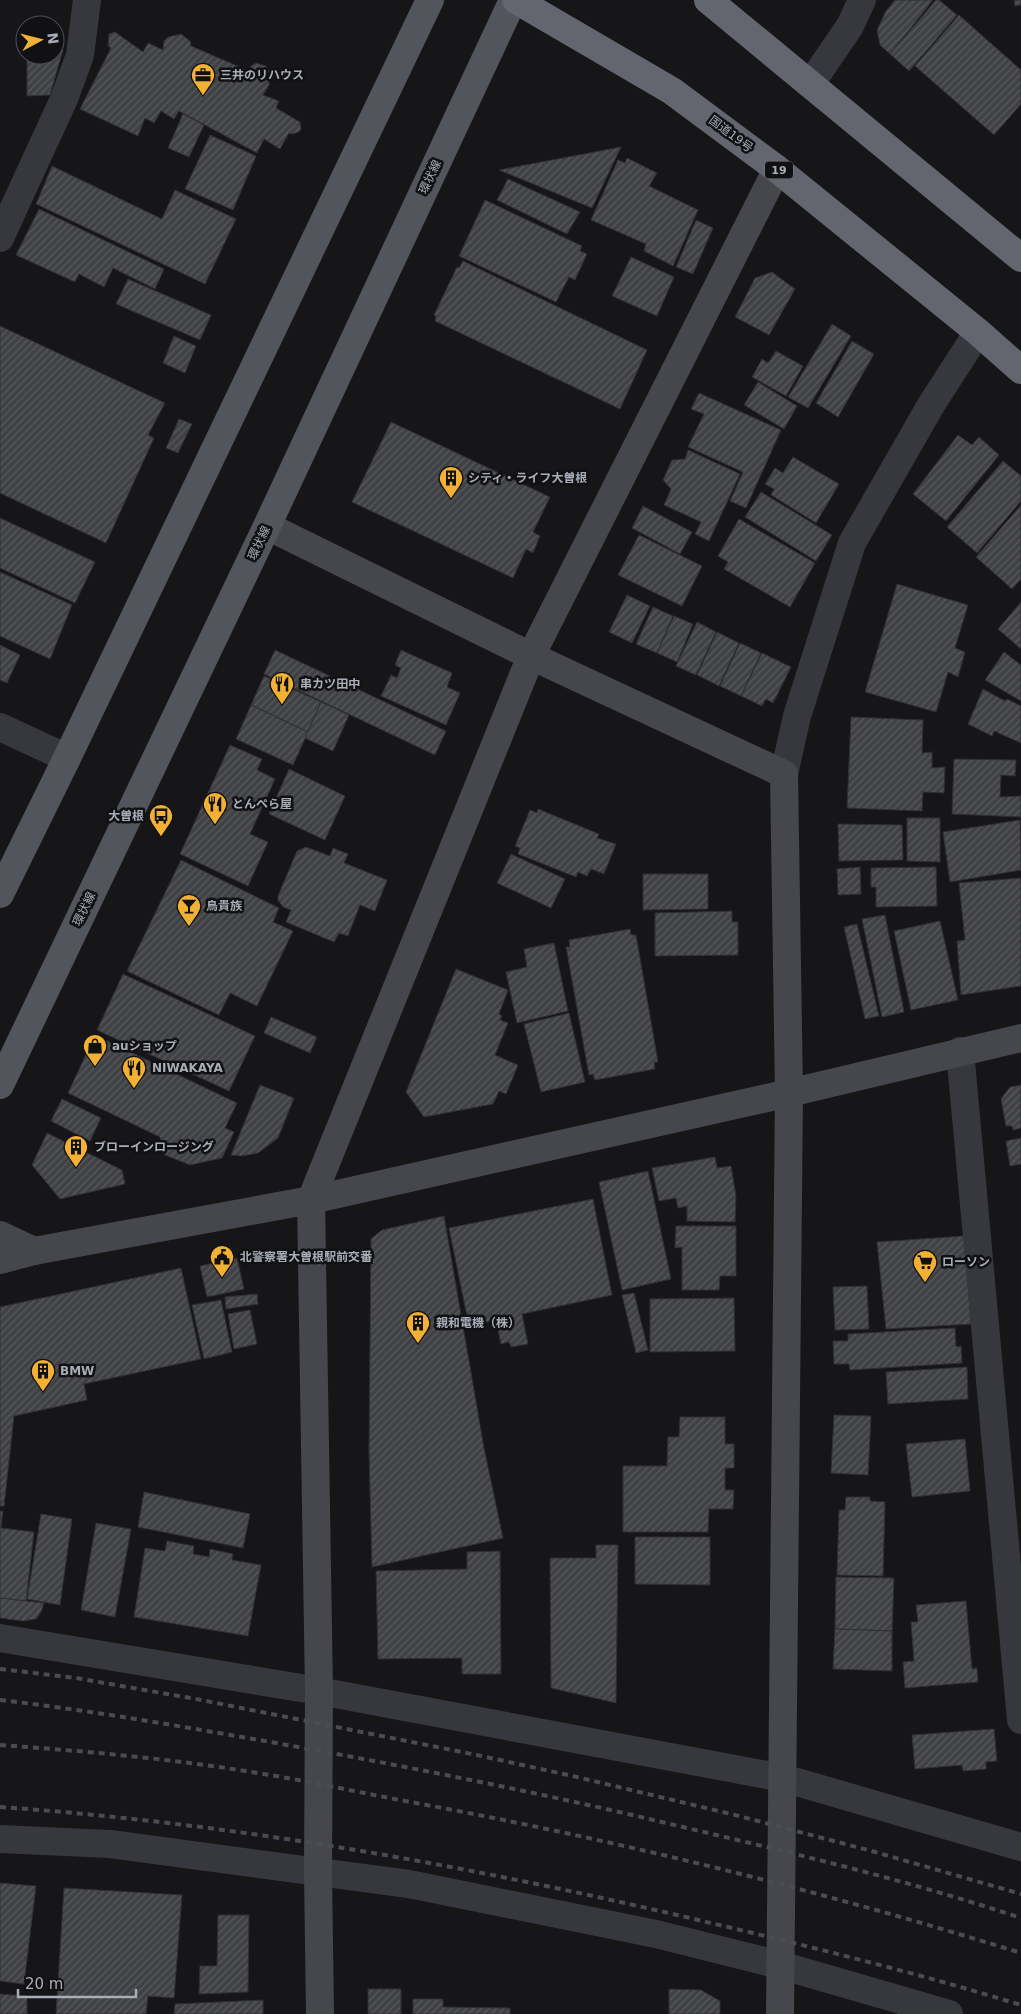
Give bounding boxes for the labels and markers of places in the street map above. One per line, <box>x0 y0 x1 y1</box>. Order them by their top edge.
office icon: 三井のリハウス <box>190 62 216 96</box>
place label: 三井のリハウス <box>220 68 304 82</box>
building icon: シティ・ライフ大曽根 <box>438 465 464 499</box>
place label: シティ・ライフ大曽根 <box>468 471 587 485</box>
restaurant icon: 串カツ田中 <box>269 671 295 705</box>
place label: 串カツ田中 <box>300 677 360 691</box>
restaurant icon: とんぺら屋 <box>202 791 228 825</box>
place label: とんぺら屋 <box>232 797 292 811</box>
bus stop icon: 大曽根 <box>148 803 174 837</box>
place label: 大曽根 <box>108 809 144 823</box>
bar icon: 鳥貴族 <box>176 893 202 927</box>
place label: 鳥貴族 <box>206 899 243 913</box>
shop icon: auショップ <box>82 1033 108 1067</box>
place label: auショップ <box>112 1039 177 1053</box>
restaurant icon: NIWAKAYA <box>121 1055 147 1089</box>
place label: NIWAKAYA <box>152 1061 223 1075</box>
building icon: ブローインロージング <box>63 1134 89 1168</box>
place label: ブローインロージング <box>94 1140 214 1154</box>
public building icon: 北警察署大曽根駅前交番 <box>209 1244 235 1278</box>
supermarket icon: ローソン <box>912 1249 938 1283</box>
place label: 北警察署大曽根駅前交番 <box>240 1250 373 1264</box>
place label: ローソン <box>942 1255 990 1269</box>
building icon: 親和電機（株） <box>405 1310 431 1344</box>
place label: 親和電機（株） <box>436 1316 520 1330</box>
building icon: BMW <box>30 1358 56 1392</box>
place label: BMW <box>60 1364 94 1378</box>

